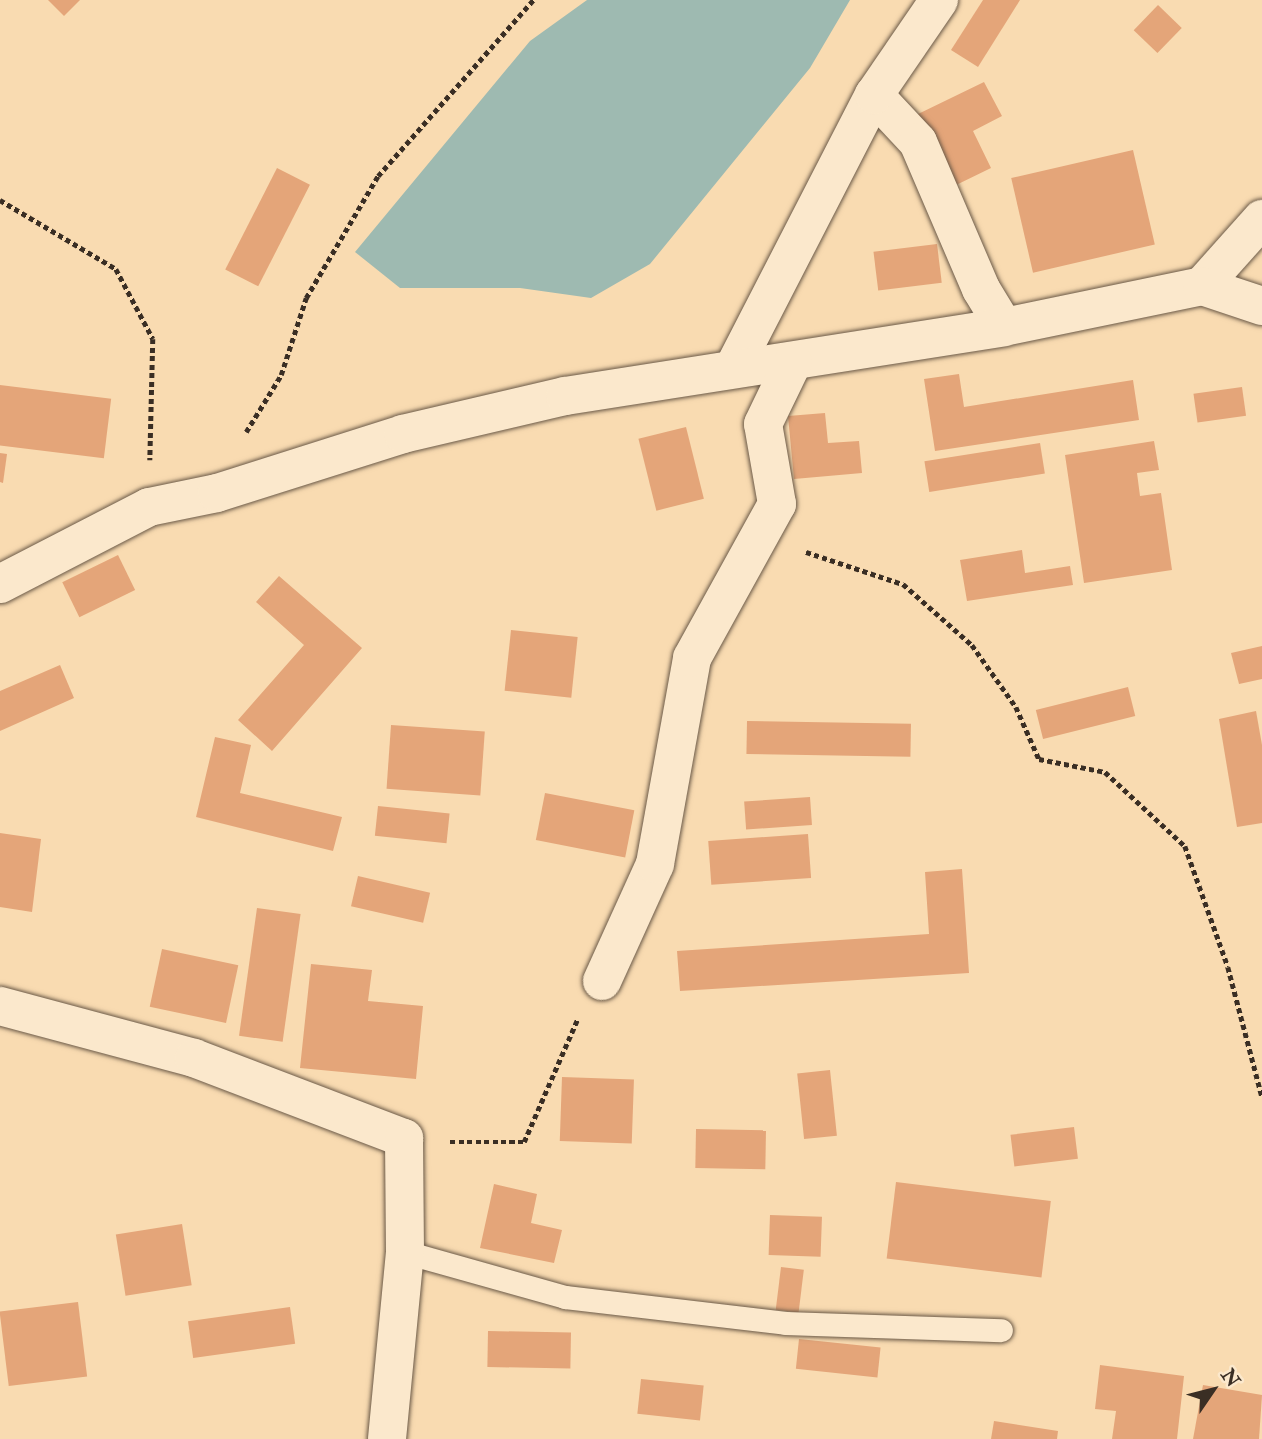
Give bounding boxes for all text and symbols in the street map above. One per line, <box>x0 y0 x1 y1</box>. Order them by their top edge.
north arrow <box>1178 1355 1248 1425</box>
text: N <box>1215 1364 1245 1392</box>

